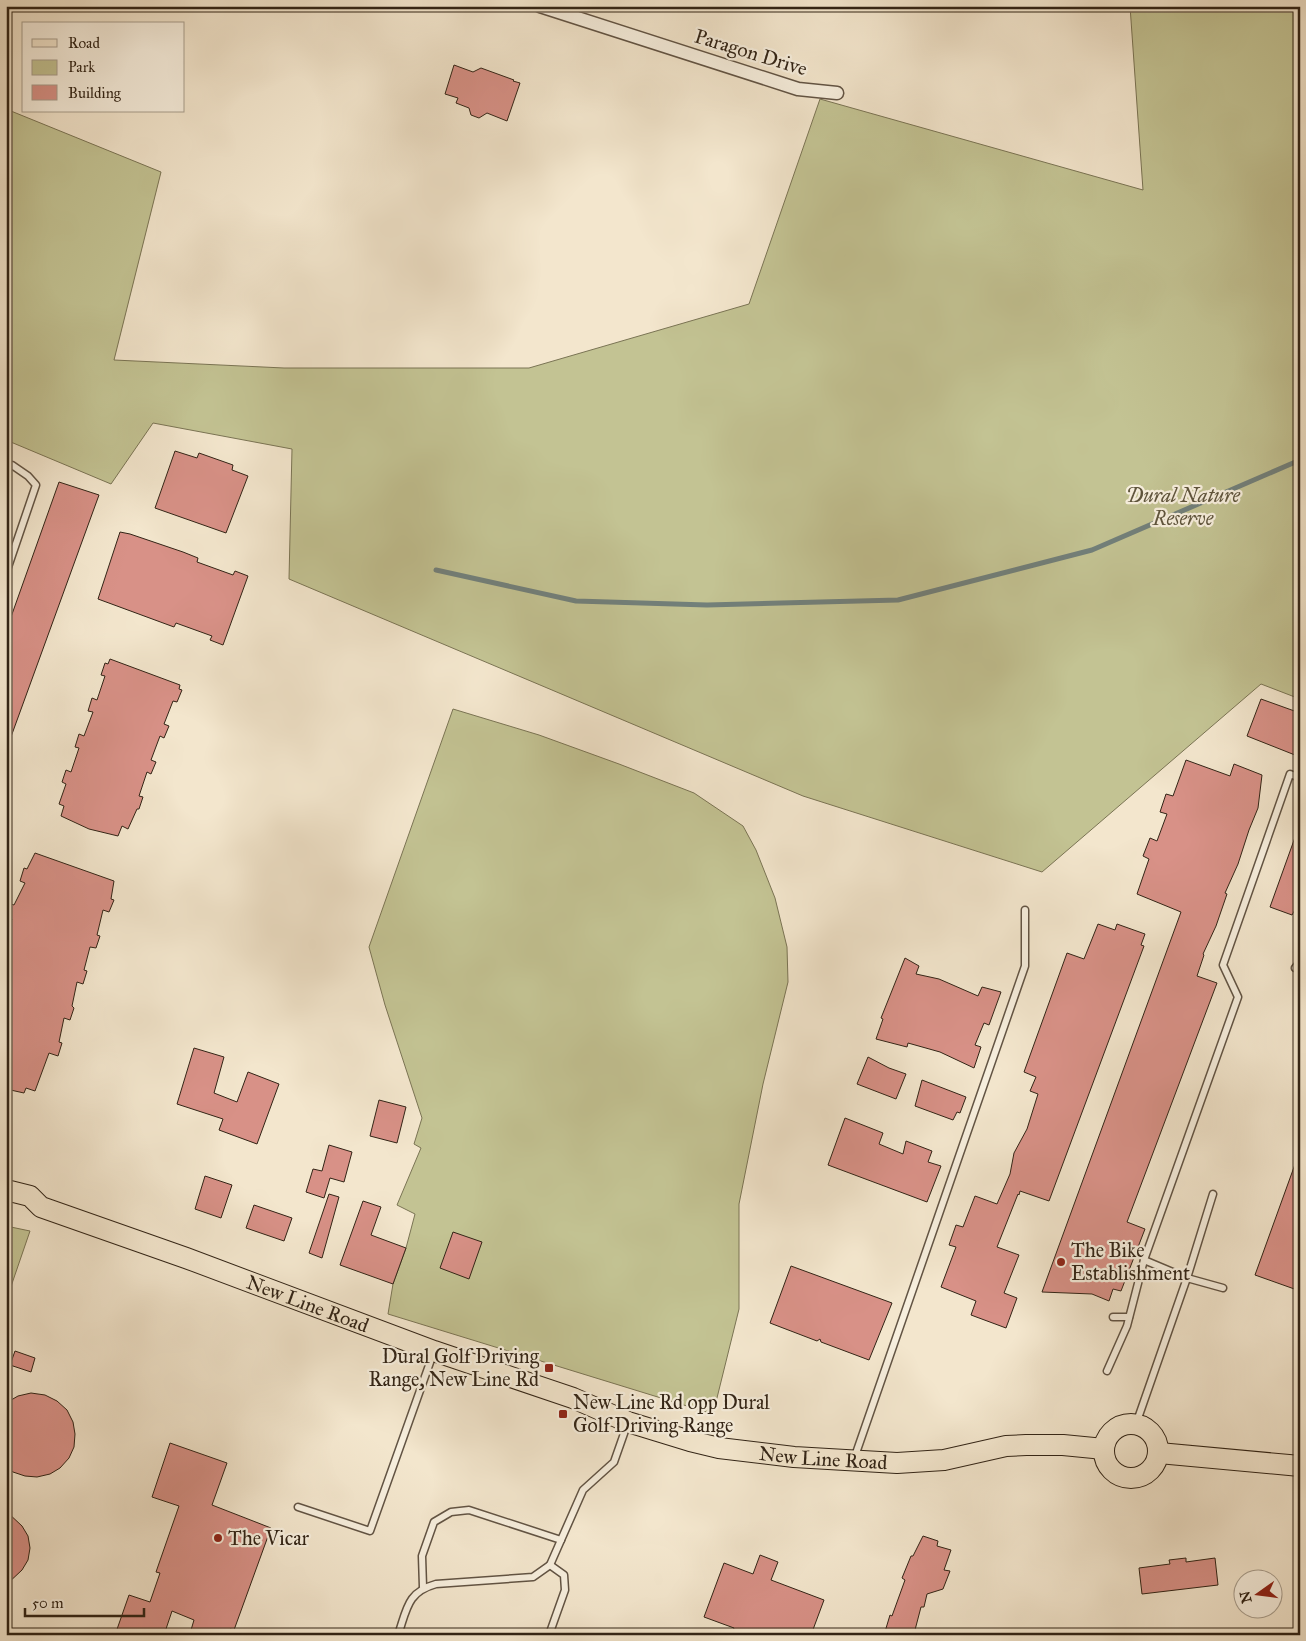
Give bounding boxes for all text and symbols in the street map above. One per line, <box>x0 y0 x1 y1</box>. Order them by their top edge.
legend <box>22 22 185 112</box>
street label: Paragon Drive <box>692 24 810 81</box>
text: Road <box>68 34 100 52</box>
text: Park <box>68 58 95 76</box>
text: Building <box>68 84 122 102</box>
park label: Dural Nature Reserve <box>1126 483 1241 530</box>
place label: The Bike Establishment <box>1071 1238 1190 1285</box>
marker: The Bike Establishment <box>1055 1256 1067 1268</box>
street label: New Line Road <box>243 1270 372 1337</box>
place label: Dural Golf Driving Range, New Line Rd <box>368 1344 540 1392</box>
marker: Dural Golf Driving Range, New Line Rd <box>543 1362 555 1374</box>
place label: New Line Rd opp Dural Golf Driving Range <box>573 1390 770 1438</box>
marker: New Line Rd opp Dural Golf Driving Range <box>557 1408 569 1420</box>
street label: New Line Road <box>758 1441 888 1474</box>
place label: The Vicar <box>228 1526 310 1550</box>
marker: The Vicar <box>212 1532 224 1544</box>
north arrow <box>1234 1568 1284 1618</box>
scale bar <box>25 1586 144 1618</box>
text: N <box>1236 1589 1256 1605</box>
text: 50 m <box>32 1594 64 1612</box>

